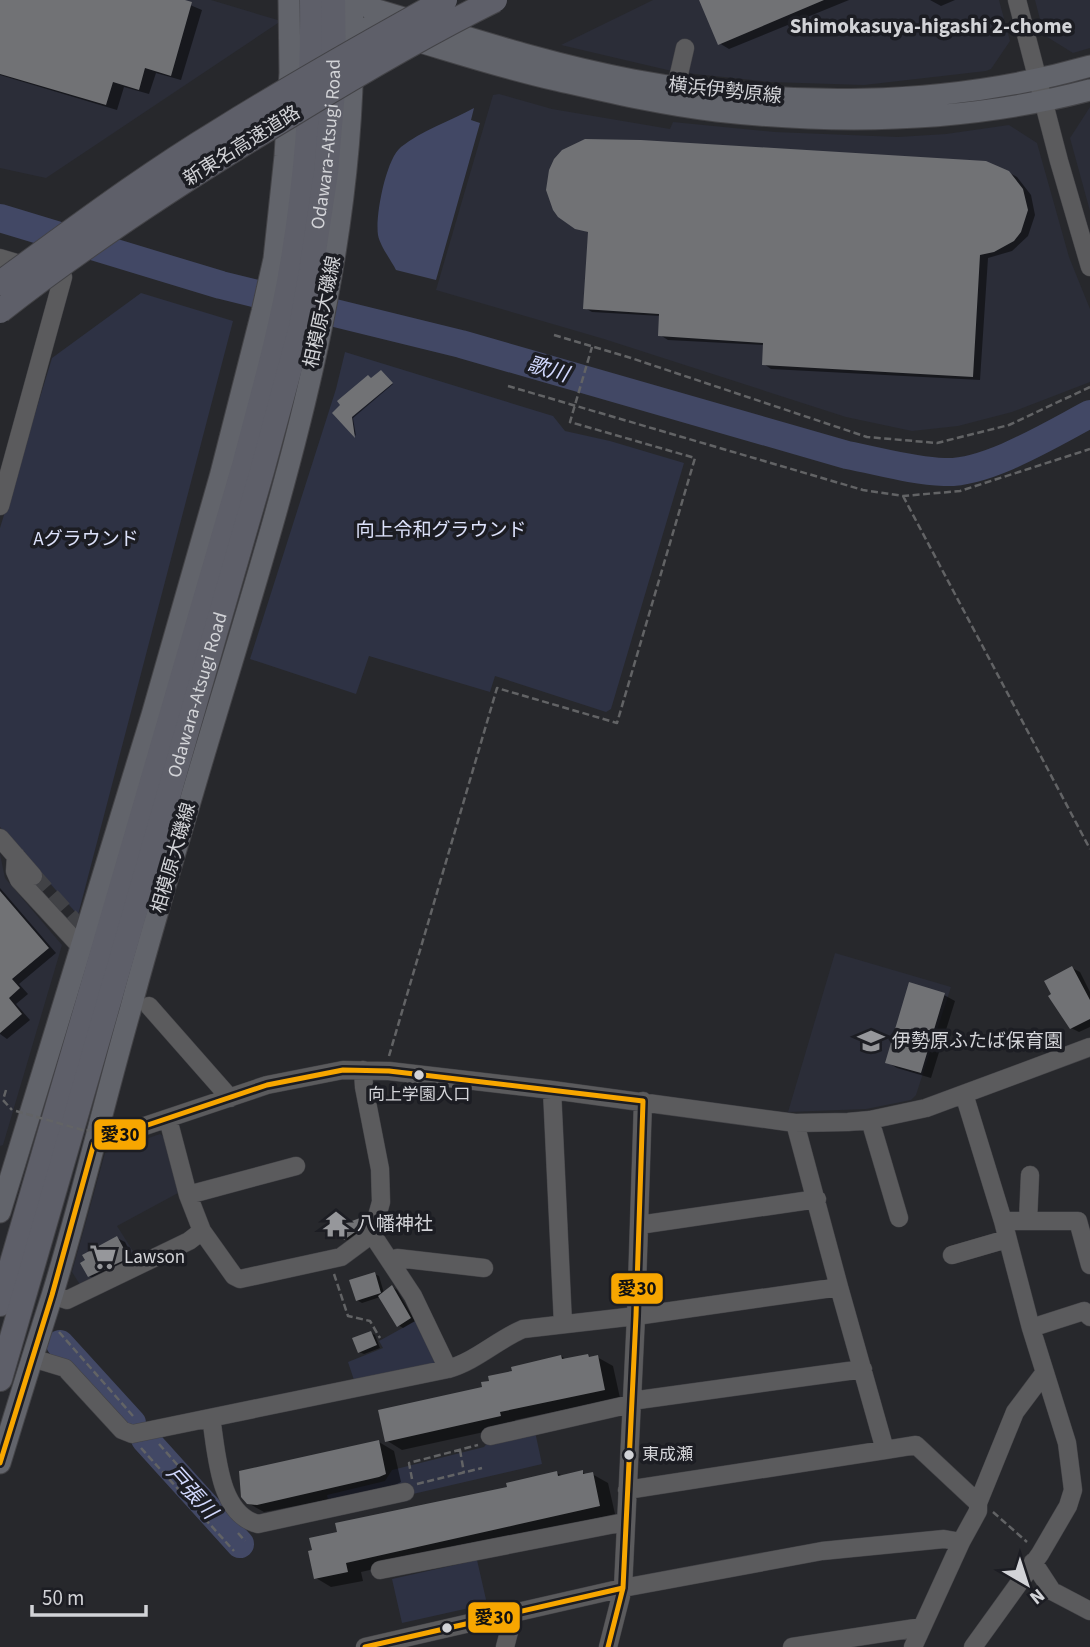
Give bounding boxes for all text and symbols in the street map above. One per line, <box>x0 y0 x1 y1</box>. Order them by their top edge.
district label: Shimokasuya-higashi 2-chome <box>790 11 1072 41</box>
street label: Odawara-Atsugi Road <box>304 59 348 231</box>
street label: 横浜伊勢原線 <box>667 72 783 110</box>
street label: 新東名高速道路 <box>178 99 306 193</box>
street label: 相模原大磯線 <box>298 253 348 371</box>
water label: 歌川 <box>524 349 574 390</box>
park label: 向上令和グラウンド <box>355 517 527 544</box>
park label: Aグラウンド <box>33 526 139 553</box>
street label: Odawara-Atsugi Road <box>161 609 234 781</box>
street label: 相模原大磯線 <box>145 799 203 917</box>
school or university icon: 伊勢原ふたば保育園 <box>856 1026 886 1056</box>
place label: 伊勢原ふたば保育園 <box>892 1028 1063 1055</box>
marker: 向上学園入口 <box>412 1068 426 1082</box>
place label: 向上学園入口 <box>368 1083 470 1107</box>
line badge: 愛30 <box>93 1118 147 1151</box>
text: 愛30 <box>100 1122 140 1149</box>
temple icon: 八幡神社 <box>321 1209 351 1239</box>
place label: 八幡神社 <box>357 1211 433 1238</box>
supermarket icon: Lawson <box>88 1242 118 1272</box>
place label: Lawson <box>124 1244 185 1271</box>
line badge: 愛30 <box>610 1272 664 1305</box>
text: 愛30 <box>617 1276 657 1303</box>
place label: 東成瀬 <box>642 1443 693 1467</box>
marker: 東成瀬 <box>622 1448 636 1462</box>
water label: 戸張川 <box>160 1459 226 1527</box>
north arrow <box>992 1549 1062 1619</box>
scale bar <box>32 1574 145 1618</box>
text: N <box>1023 1582 1050 1611</box>
text: 50 m <box>42 1583 84 1613</box>
line badge: 愛30 <box>467 1601 521 1634</box>
text: 愛30 <box>474 1605 514 1632</box>
unlabelled marker <box>440 1621 454 1635</box>

